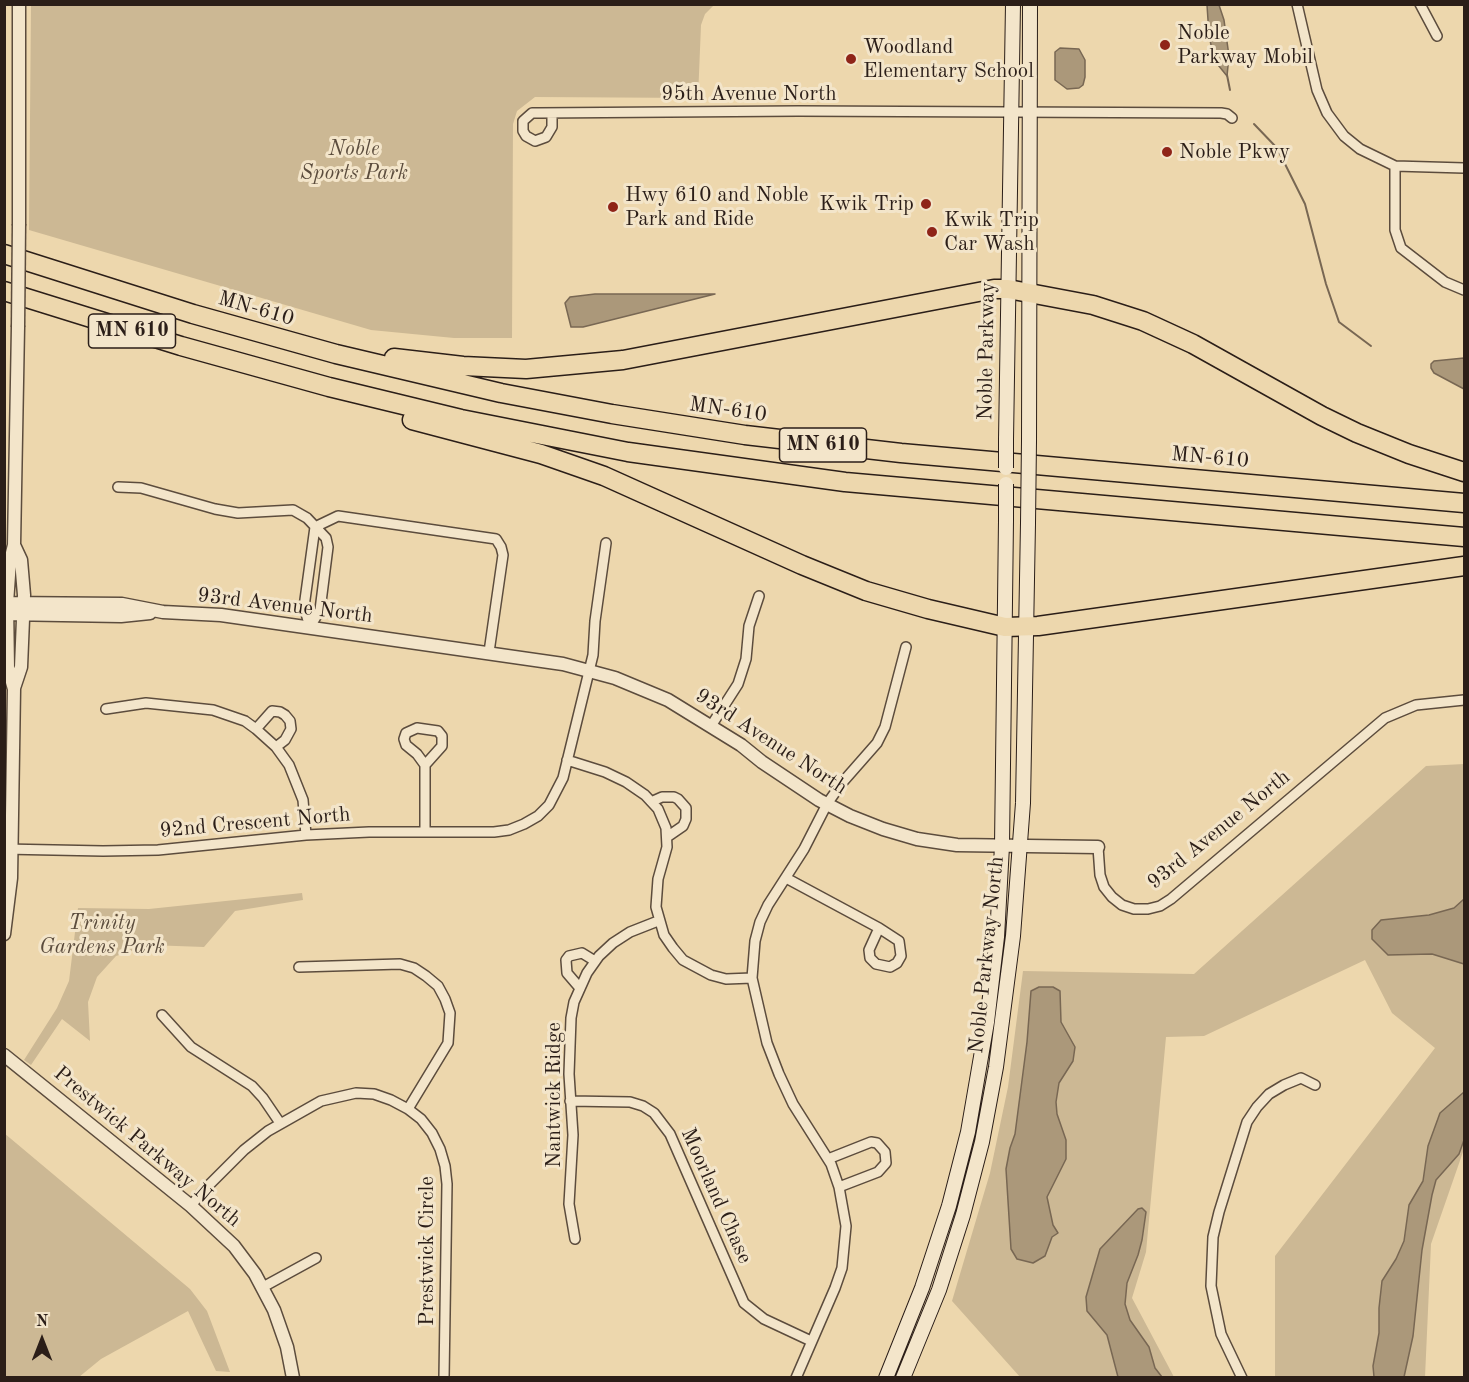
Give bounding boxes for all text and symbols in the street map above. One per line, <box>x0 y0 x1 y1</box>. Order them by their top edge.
place label: Noble Parkway Mobil <box>1177 20 1313 70</box>
place label: Woodland Elementary School <box>863 34 1034 84</box>
marker: Noble Parkway Mobil <box>1158 38 1172 52</box>
marker: Woodland Elementary School <box>844 52 858 66</box>
street label: 95th Avenue North <box>661 81 837 107</box>
park label: Noble Sports Park <box>300 136 408 186</box>
place label: Noble Pkwy <box>1179 139 1290 165</box>
marker: Noble Pkwy <box>1160 145 1174 159</box>
place label: Hwy 610 and Noble Park and Ride <box>625 182 808 232</box>
place label: Kwik Trip <box>819 191 914 217</box>
marker: Kwik Trip <box>919 197 933 211</box>
marker: Hwy 610 and Noble Park and Ride <box>606 200 620 214</box>
place label: Kwik Trip Car Wash <box>944 207 1039 257</box>
marker: Kwik Trip Car Wash <box>925 225 939 239</box>
street label: Noble Parkway <box>973 281 1001 421</box>
street label: MN-610 <box>215 286 297 332</box>
road number: MN 610 <box>88 314 176 348</box>
street label: MN-610 <box>688 392 768 428</box>
road number: MN 610 <box>780 428 866 462</box>
street label: MN-610 <box>1170 442 1250 474</box>
street label: 93rd Avenue North <box>196 583 374 629</box>
street label: 93rd Avenue North <box>690 683 852 801</box>
street label: 93rd Avenue North <box>1143 765 1295 895</box>
street label: 92nd Crescent North <box>159 802 351 844</box>
street label: Noble Parkway North <box>964 855 1010 1055</box>
park label: Trinity Gardens Park <box>39 910 165 960</box>
street label: Nantwick Ridge <box>541 1022 567 1168</box>
street label: Prestwick Parkway North <box>48 1061 246 1233</box>
street label: Moorland Chase <box>675 1124 757 1268</box>
street label: Prestwick Circle <box>414 1176 440 1326</box>
north arrow <box>12 1310 72 1370</box>
text: N <box>36 1314 48 1330</box>

